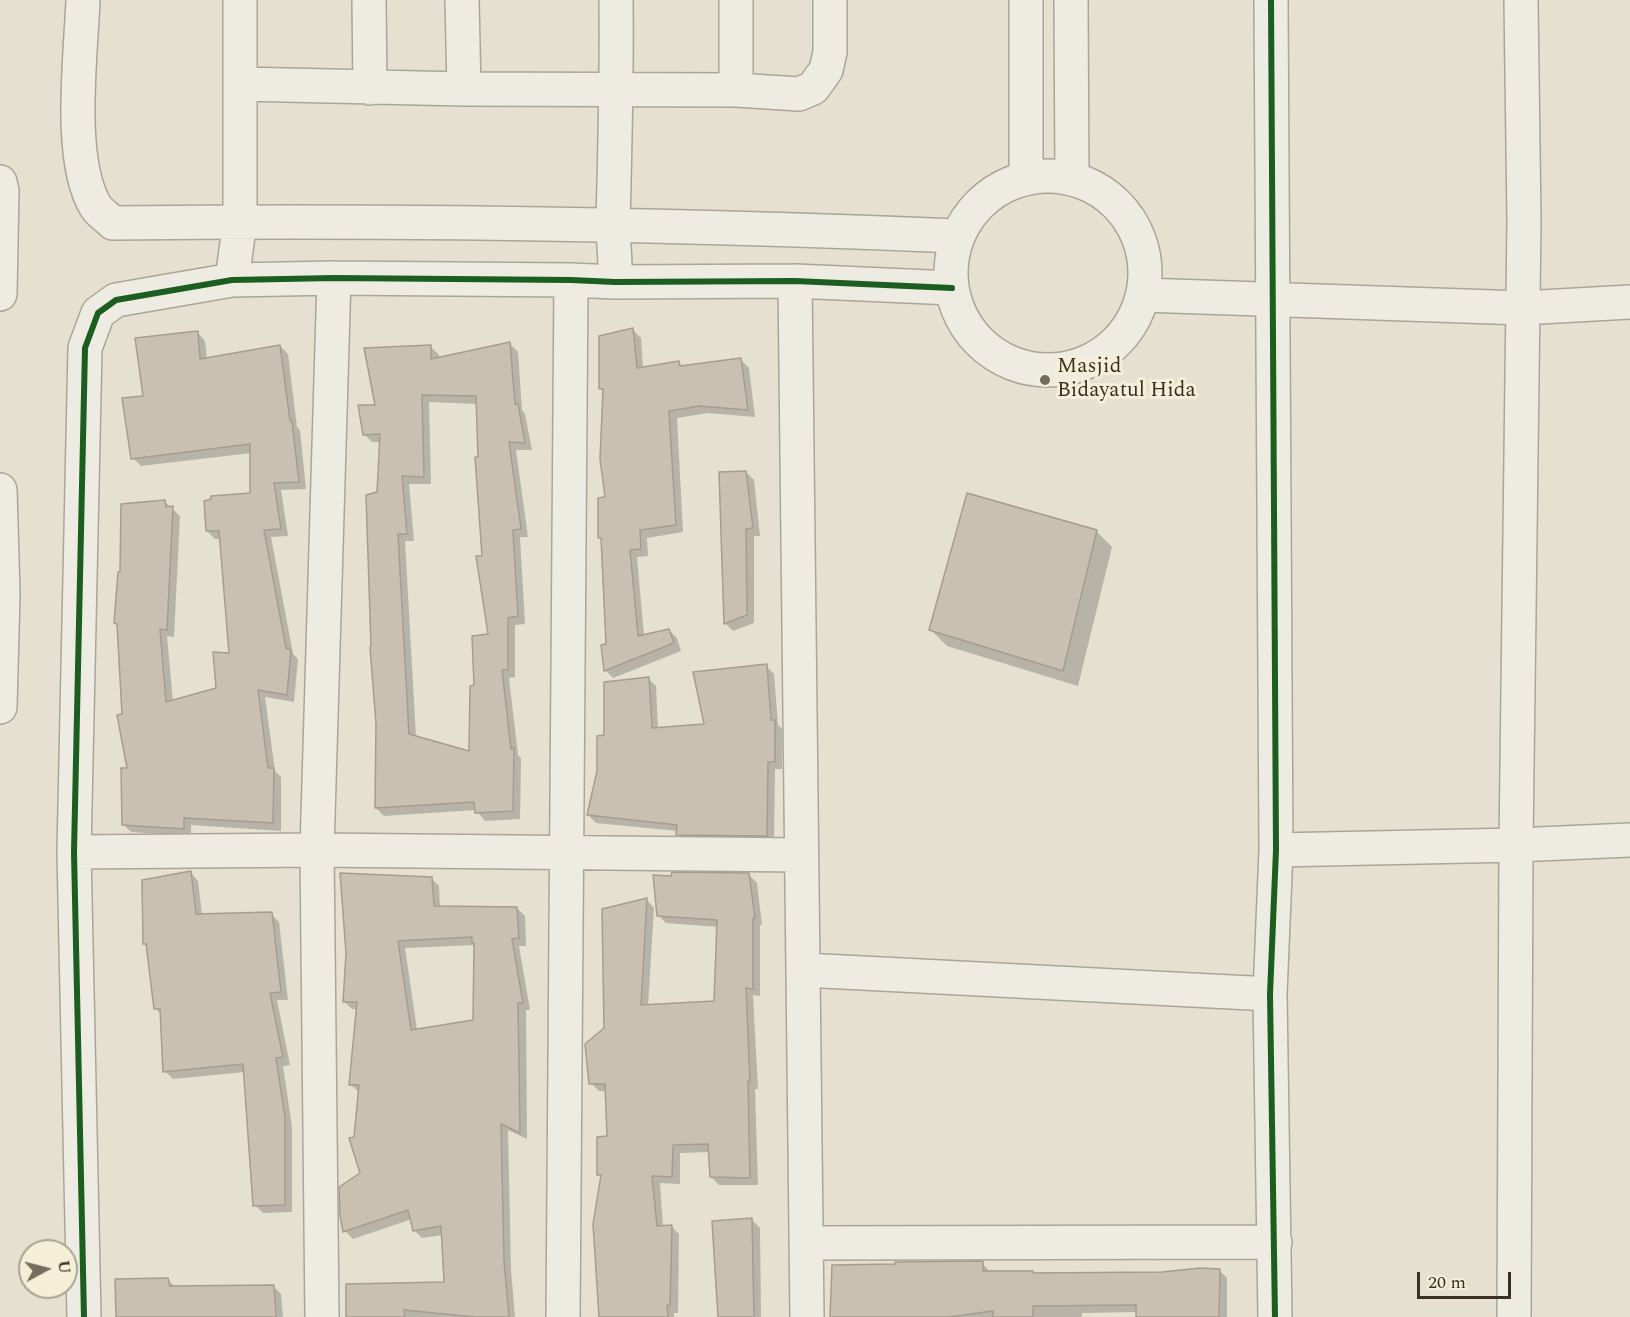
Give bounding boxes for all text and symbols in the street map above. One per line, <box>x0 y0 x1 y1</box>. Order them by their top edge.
place label: Masjid Bidayatul Hida <box>1057 355 1196 405</box>
marker: Masjid Bidayatul Hida <box>1038 373 1052 387</box>
north arrow <box>18 1239 78 1299</box>
text: U <box>51 1259 77 1275</box>
scale bar <box>1420 1260 1514 1298</box>
text: 20 m <box>1428 1269 1466 1296</box>

